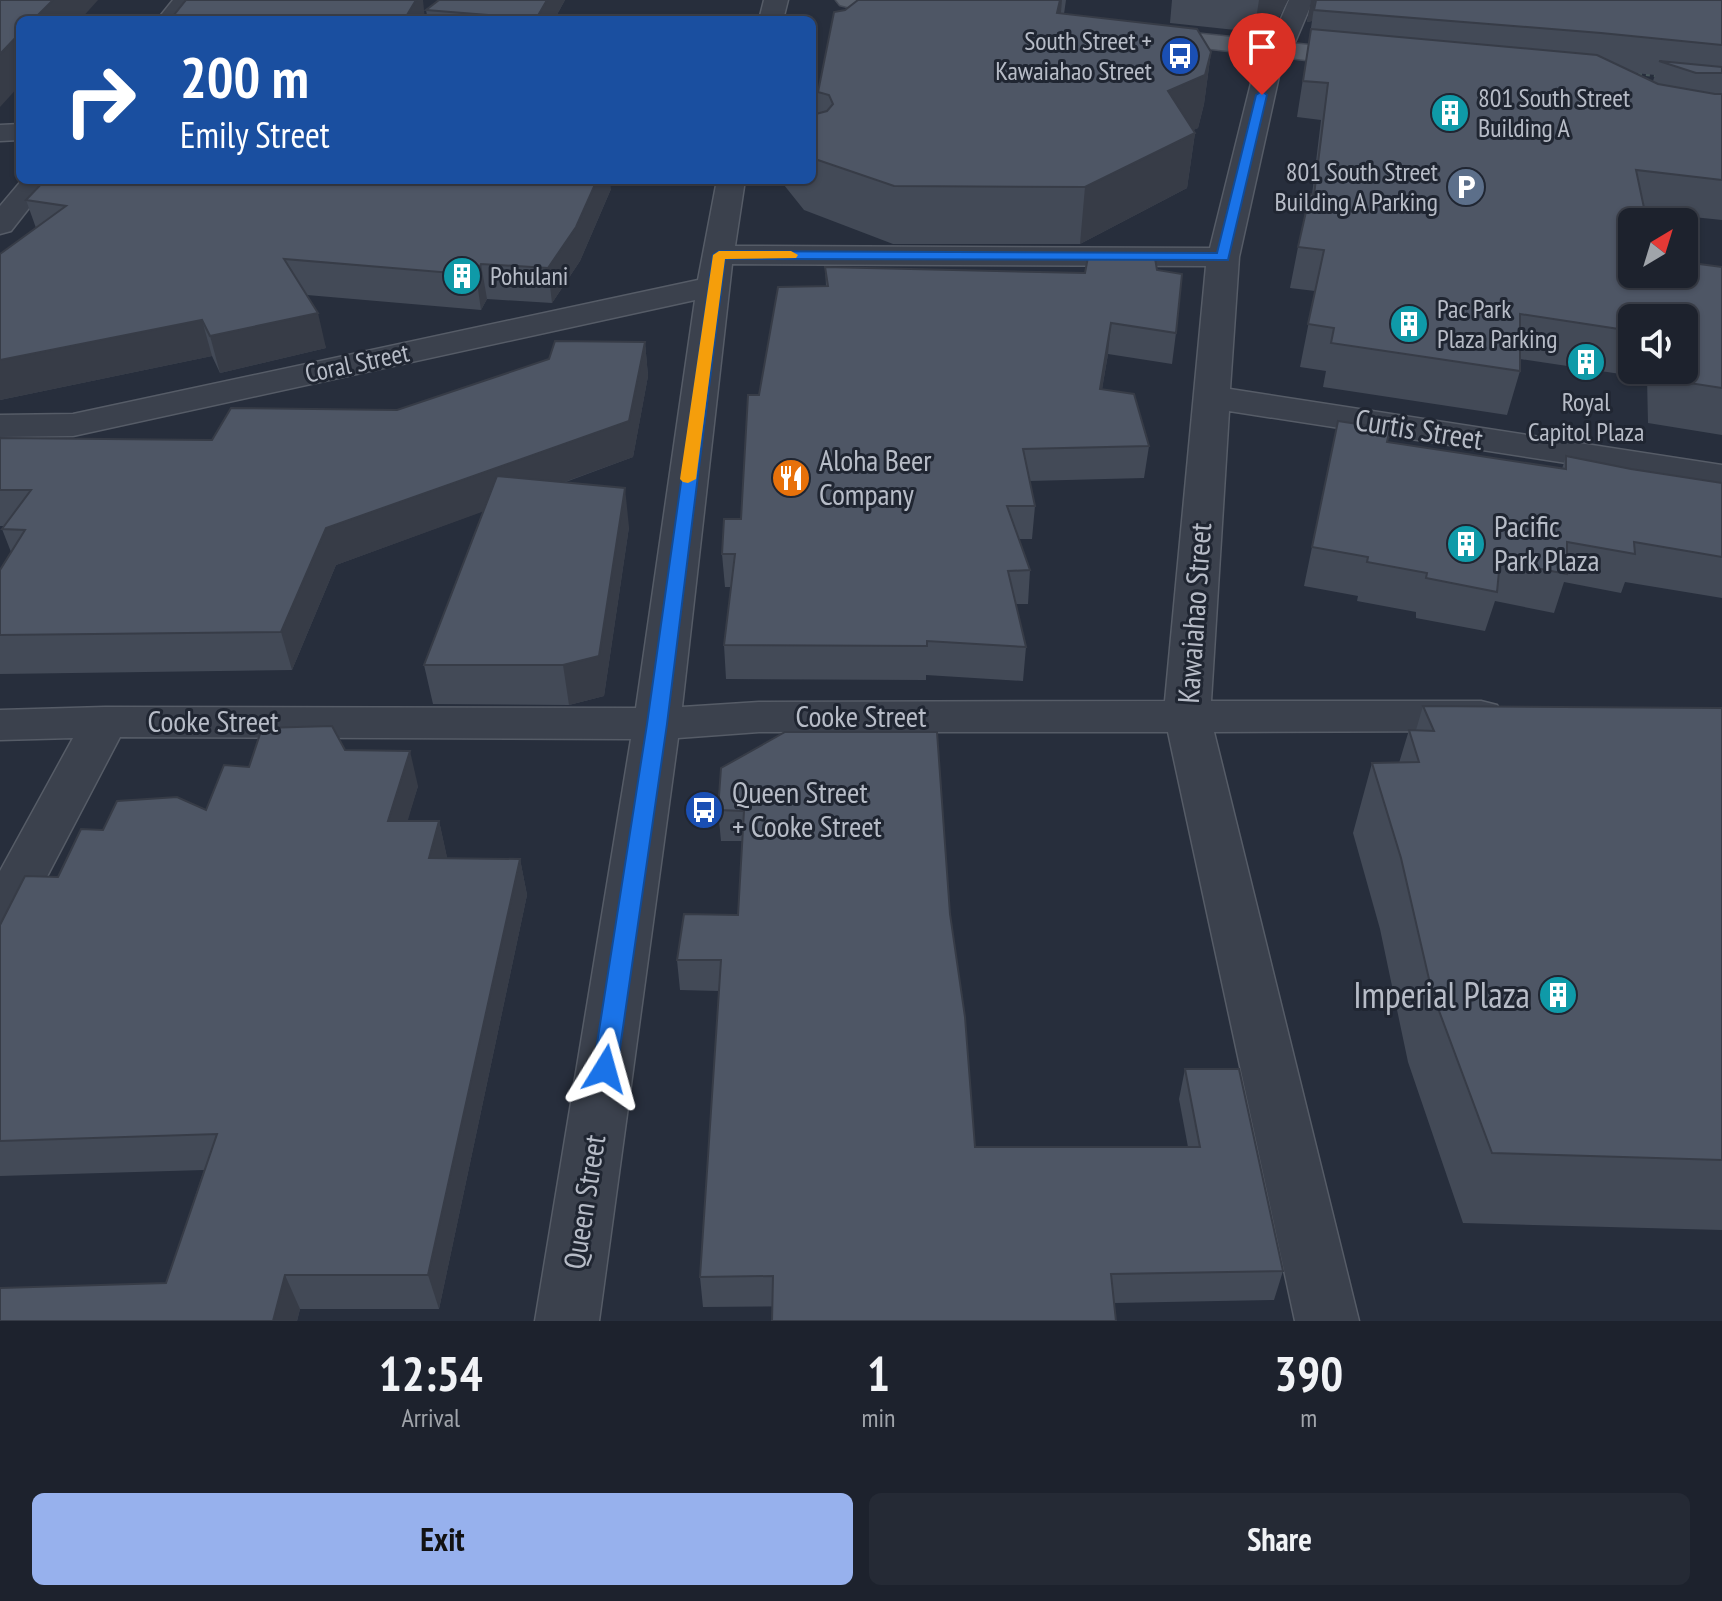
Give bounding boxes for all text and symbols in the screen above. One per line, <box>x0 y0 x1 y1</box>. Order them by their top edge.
pin <box>1228 13 1296 95</box>
place label: South Street + Kawaiahao Street <box>995 24 1152 87</box>
icon: arrive <box>1240 25 1284 69</box>
bus stop icon: South Street + Kawaiahao Street <box>1159 35 1201 77</box>
text: 200 m <box>180 41 309 113</box>
icon: right <box>48 48 152 152</box>
place label: 801 South Street Building A <box>1478 81 1630 144</box>
building icon: 801 South Street Building A <box>1429 92 1471 134</box>
text: Emily Street <box>180 111 330 158</box>
place label: 801 South Street Building A Parking <box>1275 155 1438 218</box>
parking icon: 801 South Street Building A Parking <box>1445 166 1487 208</box>
north arrow <box>1618 208 1698 288</box>
map controls <box>1618 208 1698 384</box>
building icon: Pohulani <box>441 255 483 297</box>
place label: Pohulani <box>490 259 568 292</box>
place label: Pac Park Plaza Parking <box>1437 292 1557 355</box>
building icon: Pac Park Plaza Parking <box>1388 303 1430 345</box>
button: sound <box>1618 304 1698 384</box>
street label: Coral Street <box>302 335 412 390</box>
building icon: Royal Capitol Plaza <box>1565 341 1607 383</box>
place label: Royal Capitol Plaza <box>1528 385 1644 448</box>
street label: Curtis Street <box>1353 399 1487 458</box>
place label: Aloha Beer Company <box>819 440 932 513</box>
restaurant icon: Aloha Beer Company <box>770 457 812 499</box>
place label: Pacific Park Plaza <box>1494 506 1600 579</box>
street label: Kawaiahao Street <box>1168 521 1219 705</box>
building icon: Pacific Park Plaza <box>1445 523 1487 565</box>
street label: Cooke Street <box>795 696 927 735</box>
street label: Cooke Street <box>147 701 279 740</box>
place label: Queen Street + Cooke Street <box>732 772 883 845</box>
bus stop icon: Queen Street + Cooke Street <box>683 789 725 831</box>
place label: Imperial Plaza <box>1353 971 1530 1018</box>
building icon: Imperial Plaza <box>1537 974 1579 1016</box>
position arrow <box>563 1027 647 1111</box>
street label: Queen Street <box>554 1131 614 1272</box>
text: 12:54 <box>379 1342 483 1404</box>
text: 1 <box>867 1342 890 1404</box>
text: 390 <box>1274 1342 1343 1404</box>
text: Arrival <box>401 1401 460 1434</box>
text: min <box>861 1401 895 1434</box>
text: m <box>1300 1401 1317 1434</box>
button: Exit <box>32 1493 853 1585</box>
button: Share <box>869 1493 1690 1585</box>

